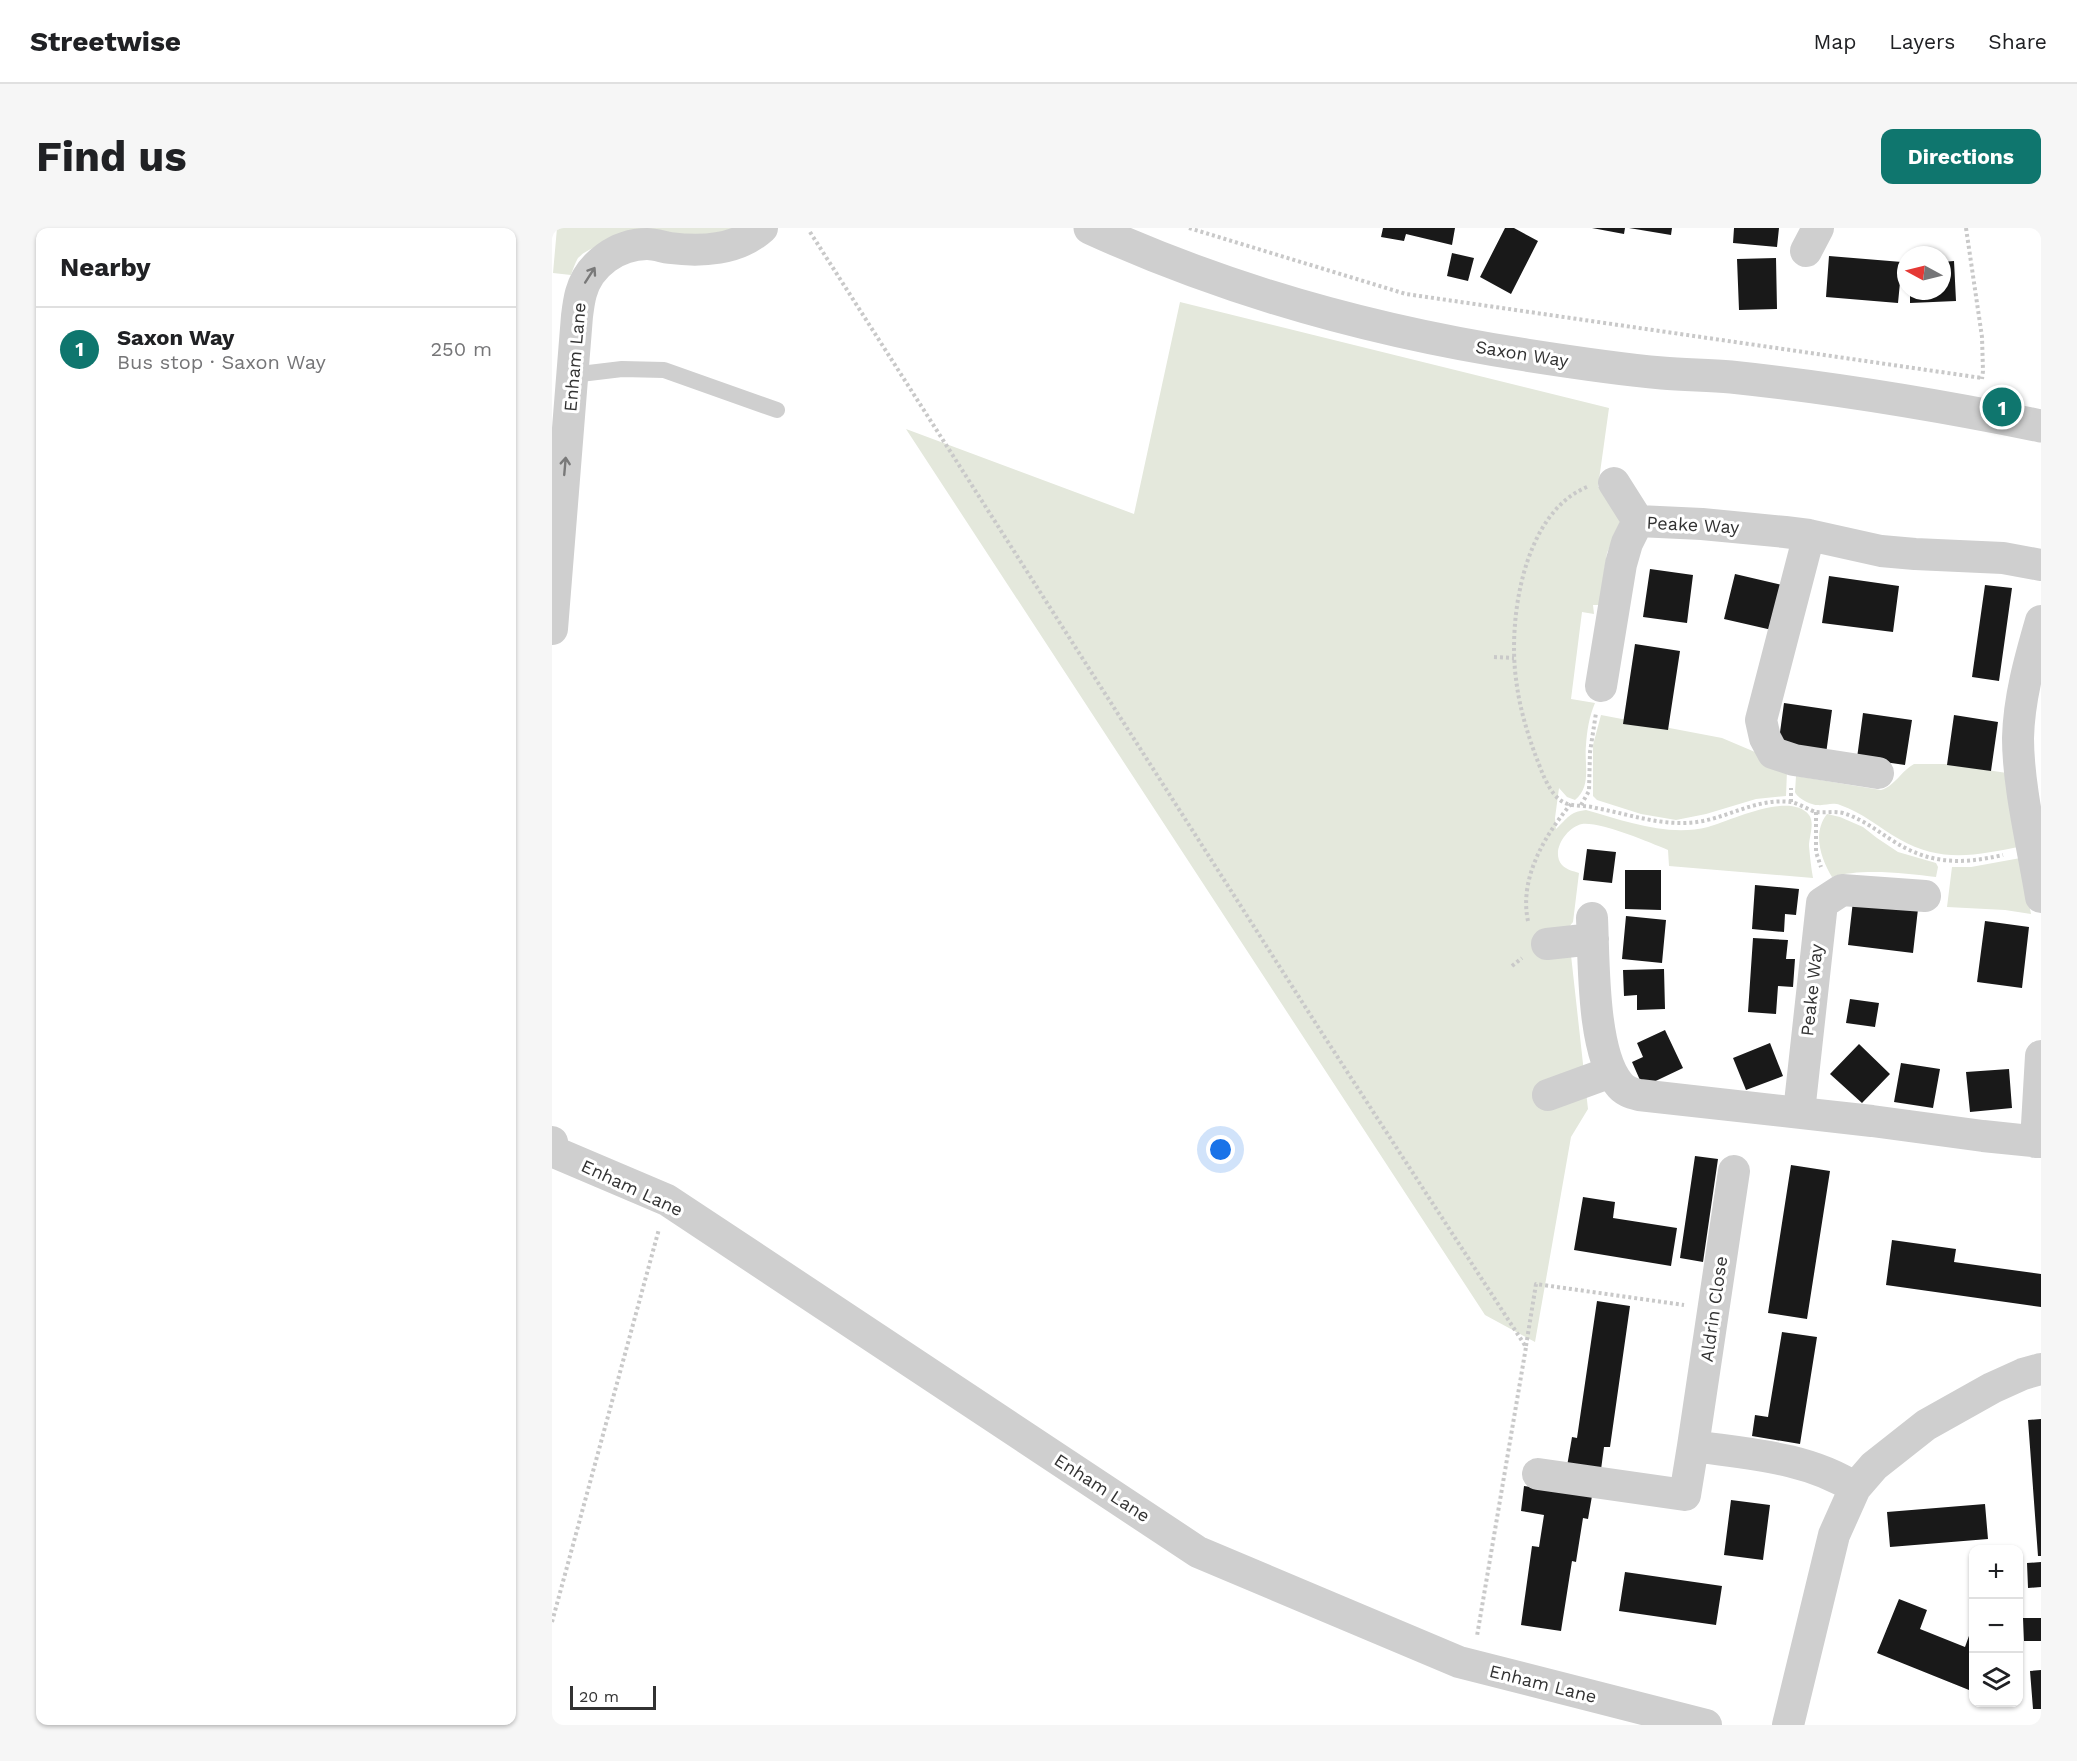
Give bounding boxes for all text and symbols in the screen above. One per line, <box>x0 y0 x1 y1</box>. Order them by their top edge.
text: Streetwise <box>30 25 181 58</box>
text: Map <box>1813 29 1856 54</box>
text: Layers <box>1889 29 1955 54</box>
text: Share <box>1988 29 2047 54</box>
button: Directions <box>1881 129 2041 184</box>
text: Find us <box>36 132 187 181</box>
north arrow <box>1897 246 1951 300</box>
text: Nearby <box>60 252 151 282</box>
one-way arrow <box>585 267 597 284</box>
street label: Enham Lane <box>559 301 590 413</box>
text: Saxon Way <box>117 325 234 350</box>
street label: Saxon Way <box>1474 336 1571 371</box>
text: 1 <box>75 337 84 361</box>
text: 250 m <box>430 337 492 361</box>
text: Bus stop · Saxon Way <box>117 350 326 374</box>
pin: 1 <box>1982 384 2022 429</box>
one-way arrow <box>560 457 571 477</box>
street label: Peake Way <box>1646 512 1741 537</box>
street label: Peake Way <box>1796 942 1827 1037</box>
your location <box>1206 1135 1235 1164</box>
street label: Enham Lane <box>578 1155 686 1220</box>
street label: Aldrin Close <box>1696 1255 1731 1363</box>
street label: Enham Lane <box>1051 1449 1154 1526</box>
map controls <box>1969 1545 2023 1707</box>
button: + <box>1969 1545 2023 1599</box>
button: − <box>1969 1599 2023 1653</box>
button: layers <box>1969 1653 2023 1707</box>
street label: Enham Lane <box>1487 1660 1599 1707</box>
scale bar <box>570 1683 656 1710</box>
text: 20 m <box>579 1687 619 1706</box>

